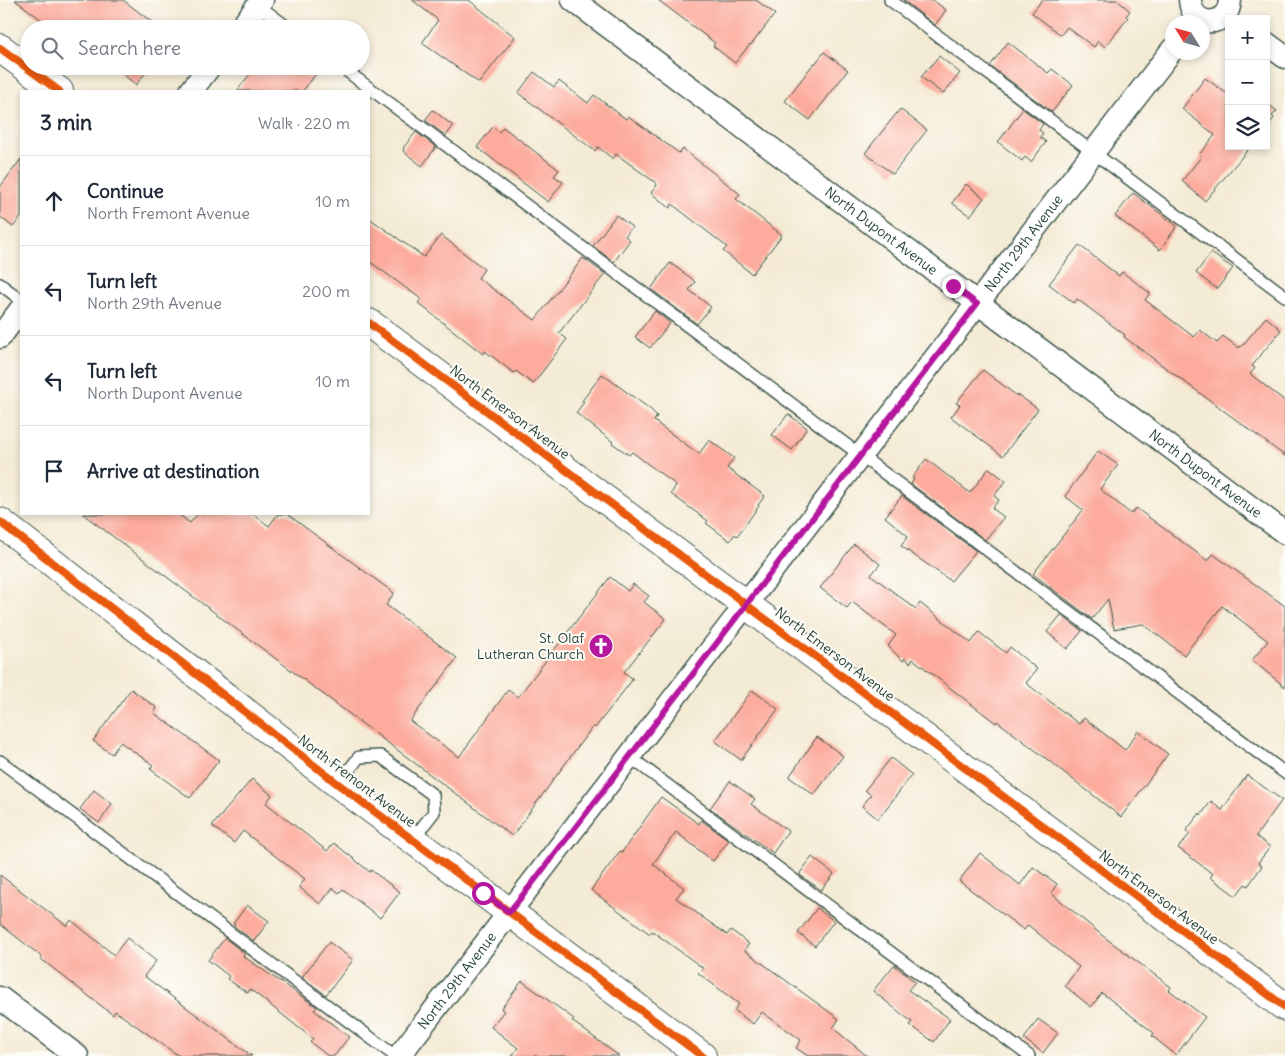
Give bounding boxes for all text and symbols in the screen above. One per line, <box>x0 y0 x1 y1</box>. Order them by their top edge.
north arrow <box>1165 15 1210 60</box>
map controls <box>1225 15 1270 150</box>
button: + <box>1225 15 1270 60</box>
search box <box>20 20 370 75</box>
icon: search <box>38 34 66 62</box>
text: Search here <box>78 36 181 60</box>
button: − <box>1225 60 1270 105</box>
button: layers <box>1225 105 1270 150</box>
text: 3 min <box>40 109 92 136</box>
text: Walk · 220 m <box>258 113 350 133</box>
text: Continue <box>87 179 164 203</box>
street label: North Dupont Avenue <box>821 183 941 279</box>
icon: ahead <box>40 187 68 215</box>
text: 10 m <box>315 191 350 211</box>
street label: North 29th Avenue <box>980 191 1067 296</box>
text: North Fremont Avenue <box>87 203 250 223</box>
text: Turn left <box>87 269 157 293</box>
route end <box>942 275 965 298</box>
icon: left <box>40 277 68 305</box>
text: 200 m <box>302 281 350 301</box>
text: North 29th Avenue <box>87 293 222 313</box>
text: Turn left <box>87 359 157 383</box>
street label: North Emerson Avenue <box>446 361 574 463</box>
icon: left <box>40 367 68 395</box>
text: 10 m <box>315 371 350 391</box>
text: North Dupont Avenue <box>87 383 243 403</box>
street label: North Dupont Avenue <box>1145 425 1265 521</box>
icon: arrive <box>40 457 68 485</box>
text: Arrive at destination <box>87 459 260 483</box>
street label: North Emerson Avenue <box>771 603 899 705</box>
place label: St. Olaf Lutheran Church <box>477 629 584 663</box>
church icon: St. Olaf Lutheran Church <box>588 633 614 659</box>
street label: North Fremont Avenue <box>295 731 419 831</box>
street label: North Emerson Avenue <box>1095 846 1223 948</box>
route start <box>472 882 495 905</box>
street label: North 29th Avenue <box>414 928 500 1033</box>

